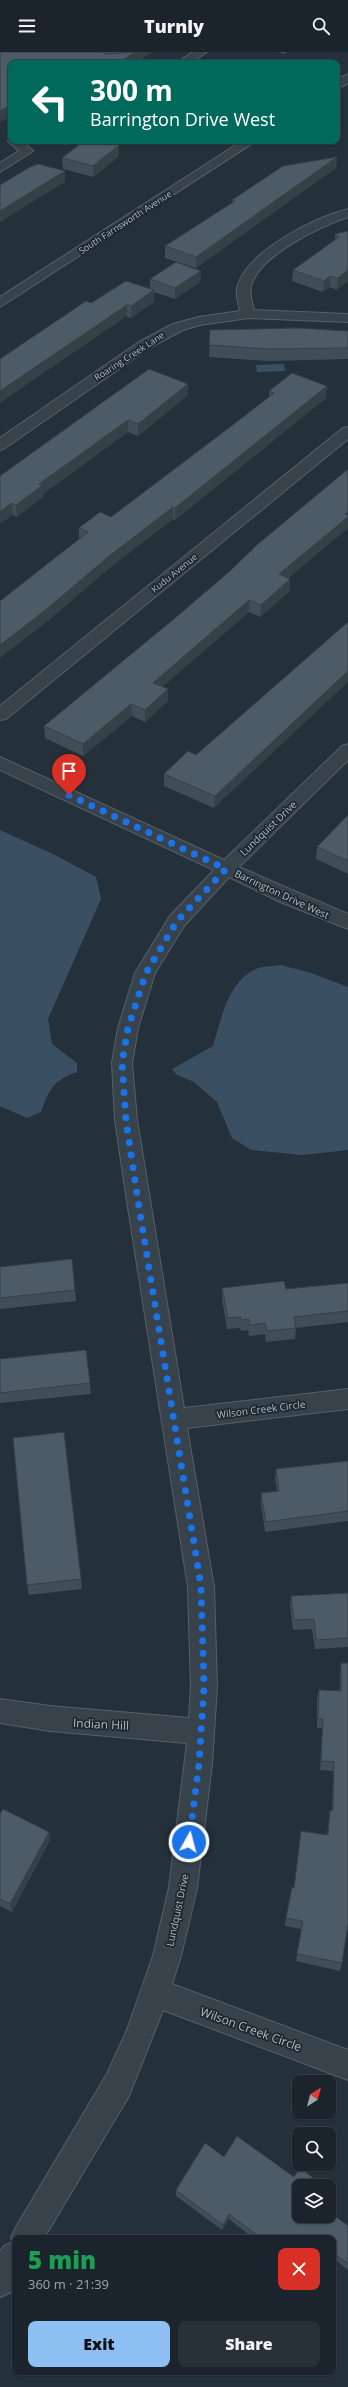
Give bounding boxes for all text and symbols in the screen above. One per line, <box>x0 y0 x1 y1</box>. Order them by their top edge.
text: Turnly <box>144 14 204 38</box>
icon: menu <box>16 15 38 37</box>
icon: search <box>310 15 332 37</box>
text: 300 m <box>90 71 173 109</box>
icon: left <box>24 76 76 128</box>
text: Barrington Drive West <box>90 107 275 131</box>
street label: South Farnsworth Avenue <box>76 187 174 257</box>
street label: Roaring Creek Lane <box>91 328 167 384</box>
street label: Kudu Avenue <box>148 550 200 596</box>
pin <box>52 754 86 795</box>
icon: arrive <box>58 760 80 782</box>
street label: Lundquist Drive <box>237 797 300 859</box>
street label: Barrington Drive West <box>232 866 332 922</box>
street label: Wilson Creek Circle <box>216 1397 306 1421</box>
street label: Indian Hill <box>73 1714 129 1734</box>
position arrow <box>168 1821 210 1863</box>
street label: Lundquist Drive <box>162 1872 192 1948</box>
street label: Wilson Creek Circle <box>198 2003 304 2055</box>
north arrow <box>292 2075 336 2119</box>
map controls <box>292 2075 336 2223</box>
button: search <box>292 2127 336 2171</box>
button: layers <box>292 2179 336 2223</box>
text: 5 min <box>28 2243 96 2276</box>
button: close <box>278 2248 320 2290</box>
text: 360 m · 21:39 <box>28 2275 109 2293</box>
button: Exit <box>28 2321 170 2367</box>
button: Share <box>178 2321 320 2367</box>

